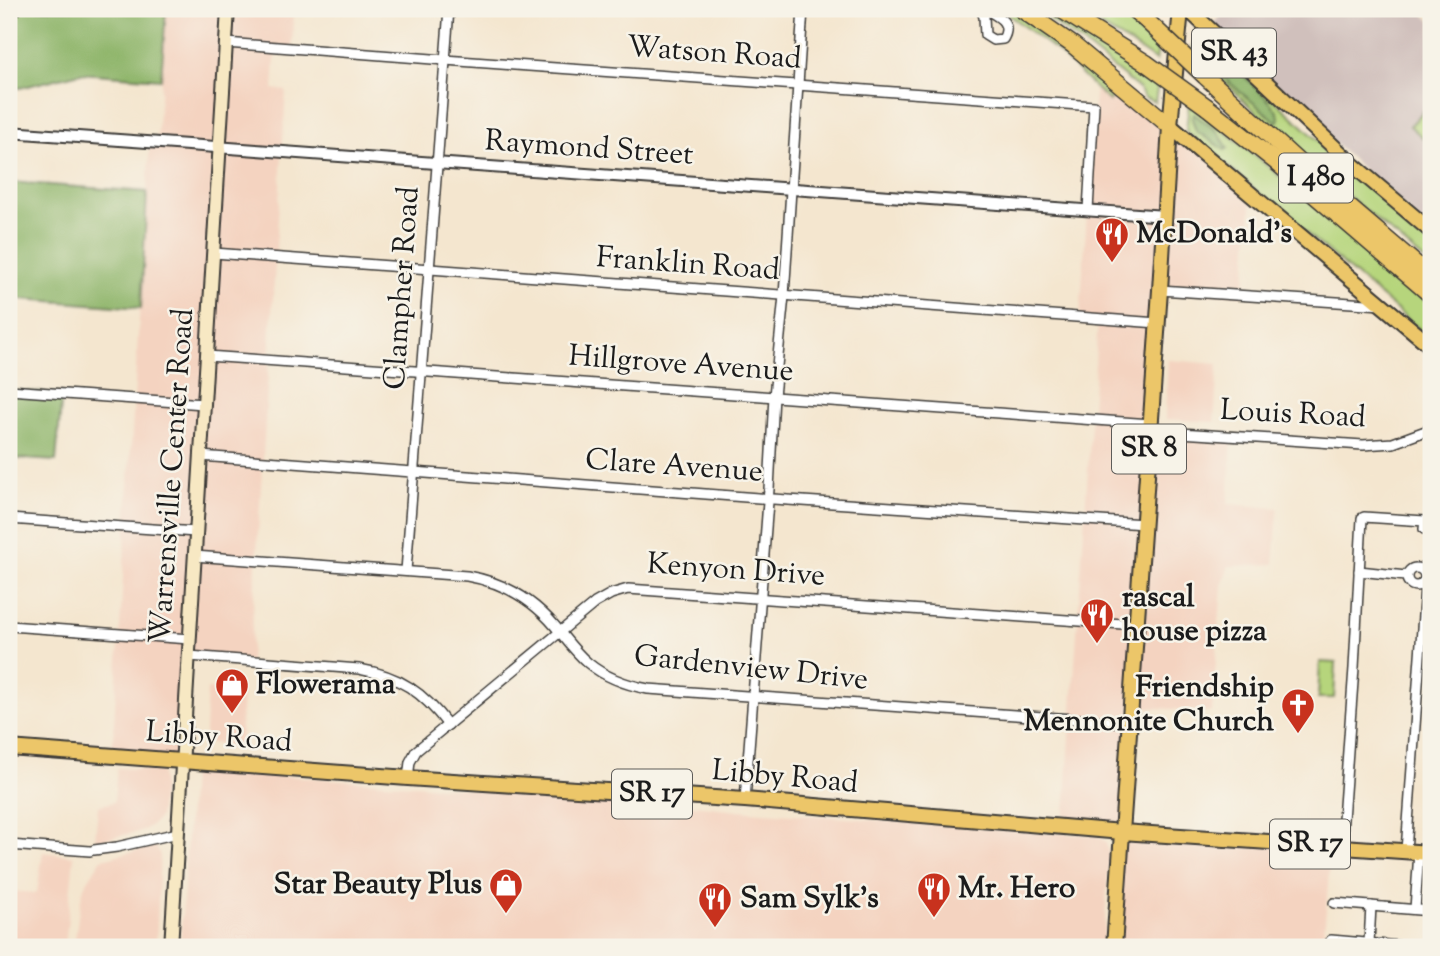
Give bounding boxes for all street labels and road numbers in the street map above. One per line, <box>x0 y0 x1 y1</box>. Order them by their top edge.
street label: Watson Road <box>625 26 803 82</box>
road number: SR 43 <box>1192 28 1276 78</box>
street label: Raymond Street <box>483 120 695 178</box>
road number: I 480 <box>1279 154 1353 202</box>
street label: Clampher Road <box>374 185 432 391</box>
street label: Franklin Road <box>595 237 781 293</box>
street label: Warrensville Center Road <box>140 307 206 645</box>
street label: Hillgrove Avenue <box>567 336 795 394</box>
street label: Louis Road <box>1219 390 1367 440</box>
road number: SR 8 <box>1112 424 1186 474</box>
street label: Clare Avenue <box>584 439 764 495</box>
street label: Kenyon Drive <box>646 543 826 599</box>
street label: Gardenview Drive <box>632 635 870 703</box>
street label: Libby Road <box>144 711 294 765</box>
street label: Libby Road <box>710 750 860 806</box>
road number: SR 17 <box>612 770 692 818</box>
road number: SR 17 <box>1270 820 1350 868</box>

